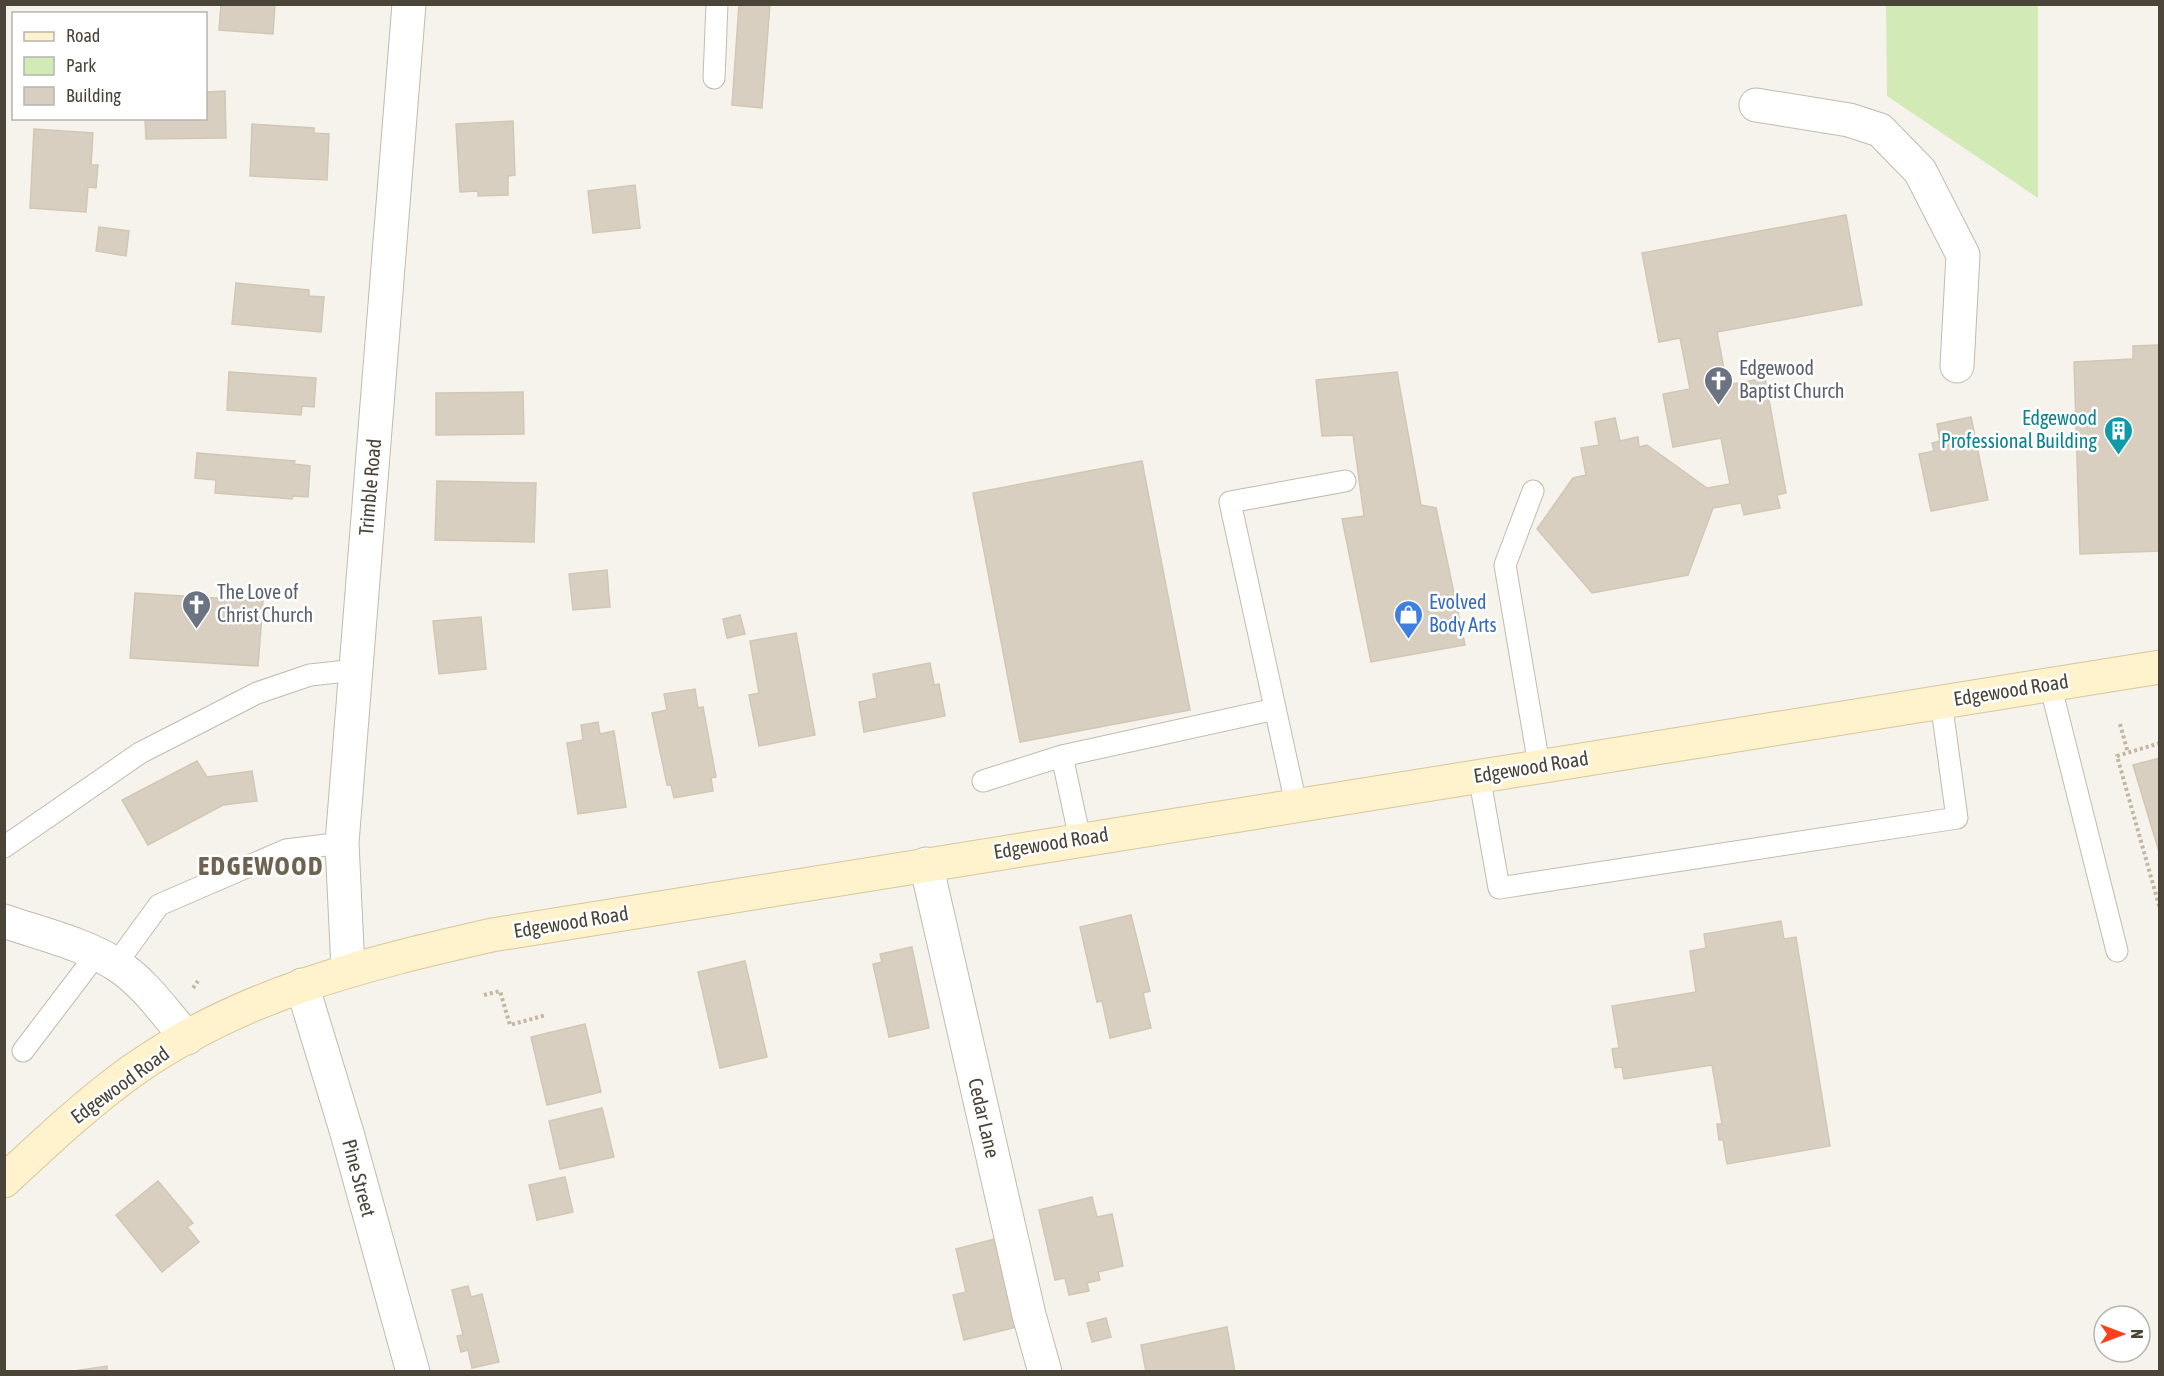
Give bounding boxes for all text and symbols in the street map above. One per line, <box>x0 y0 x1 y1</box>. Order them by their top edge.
legend <box>12 12 207 120</box>
text: Road <box>66 25 100 46</box>
text: Park <box>66 55 96 76</box>
text: Building <box>66 85 121 106</box>
place label: Edgewood Baptist Church <box>1739 356 1845 402</box>
church icon: Edgewood Baptist Church <box>1702 364 1734 406</box>
place label: Edgewood Professional Building <box>1941 406 2097 452</box>
building icon: Edgewood Professional Building <box>2102 414 2134 456</box>
street label: Trimble Road <box>354 438 385 536</box>
place label: The Love of Christ Church <box>217 580 313 626</box>
church icon: The Love of Christ Church <box>180 588 212 630</box>
place label: Evolved Body Arts <box>1429 590 1497 636</box>
shop icon: Evolved Body Arts <box>1392 598 1424 640</box>
street label: Edgewood Road <box>1952 669 2070 710</box>
street label: Edgewood Road <box>1472 746 1590 787</box>
street label: Edgewood Road <box>992 822 1110 863</box>
district label: EDGEWOOD <box>198 851 324 881</box>
street label: Edgewood Road <box>512 901 630 942</box>
street label: Edgewood Road <box>66 1041 173 1128</box>
street label: Cedar Lane <box>964 1076 1005 1160</box>
street label: Pine Street <box>338 1137 381 1219</box>
north arrow <box>2092 1304 2152 1364</box>
text: N <box>2128 1329 2146 1339</box>

